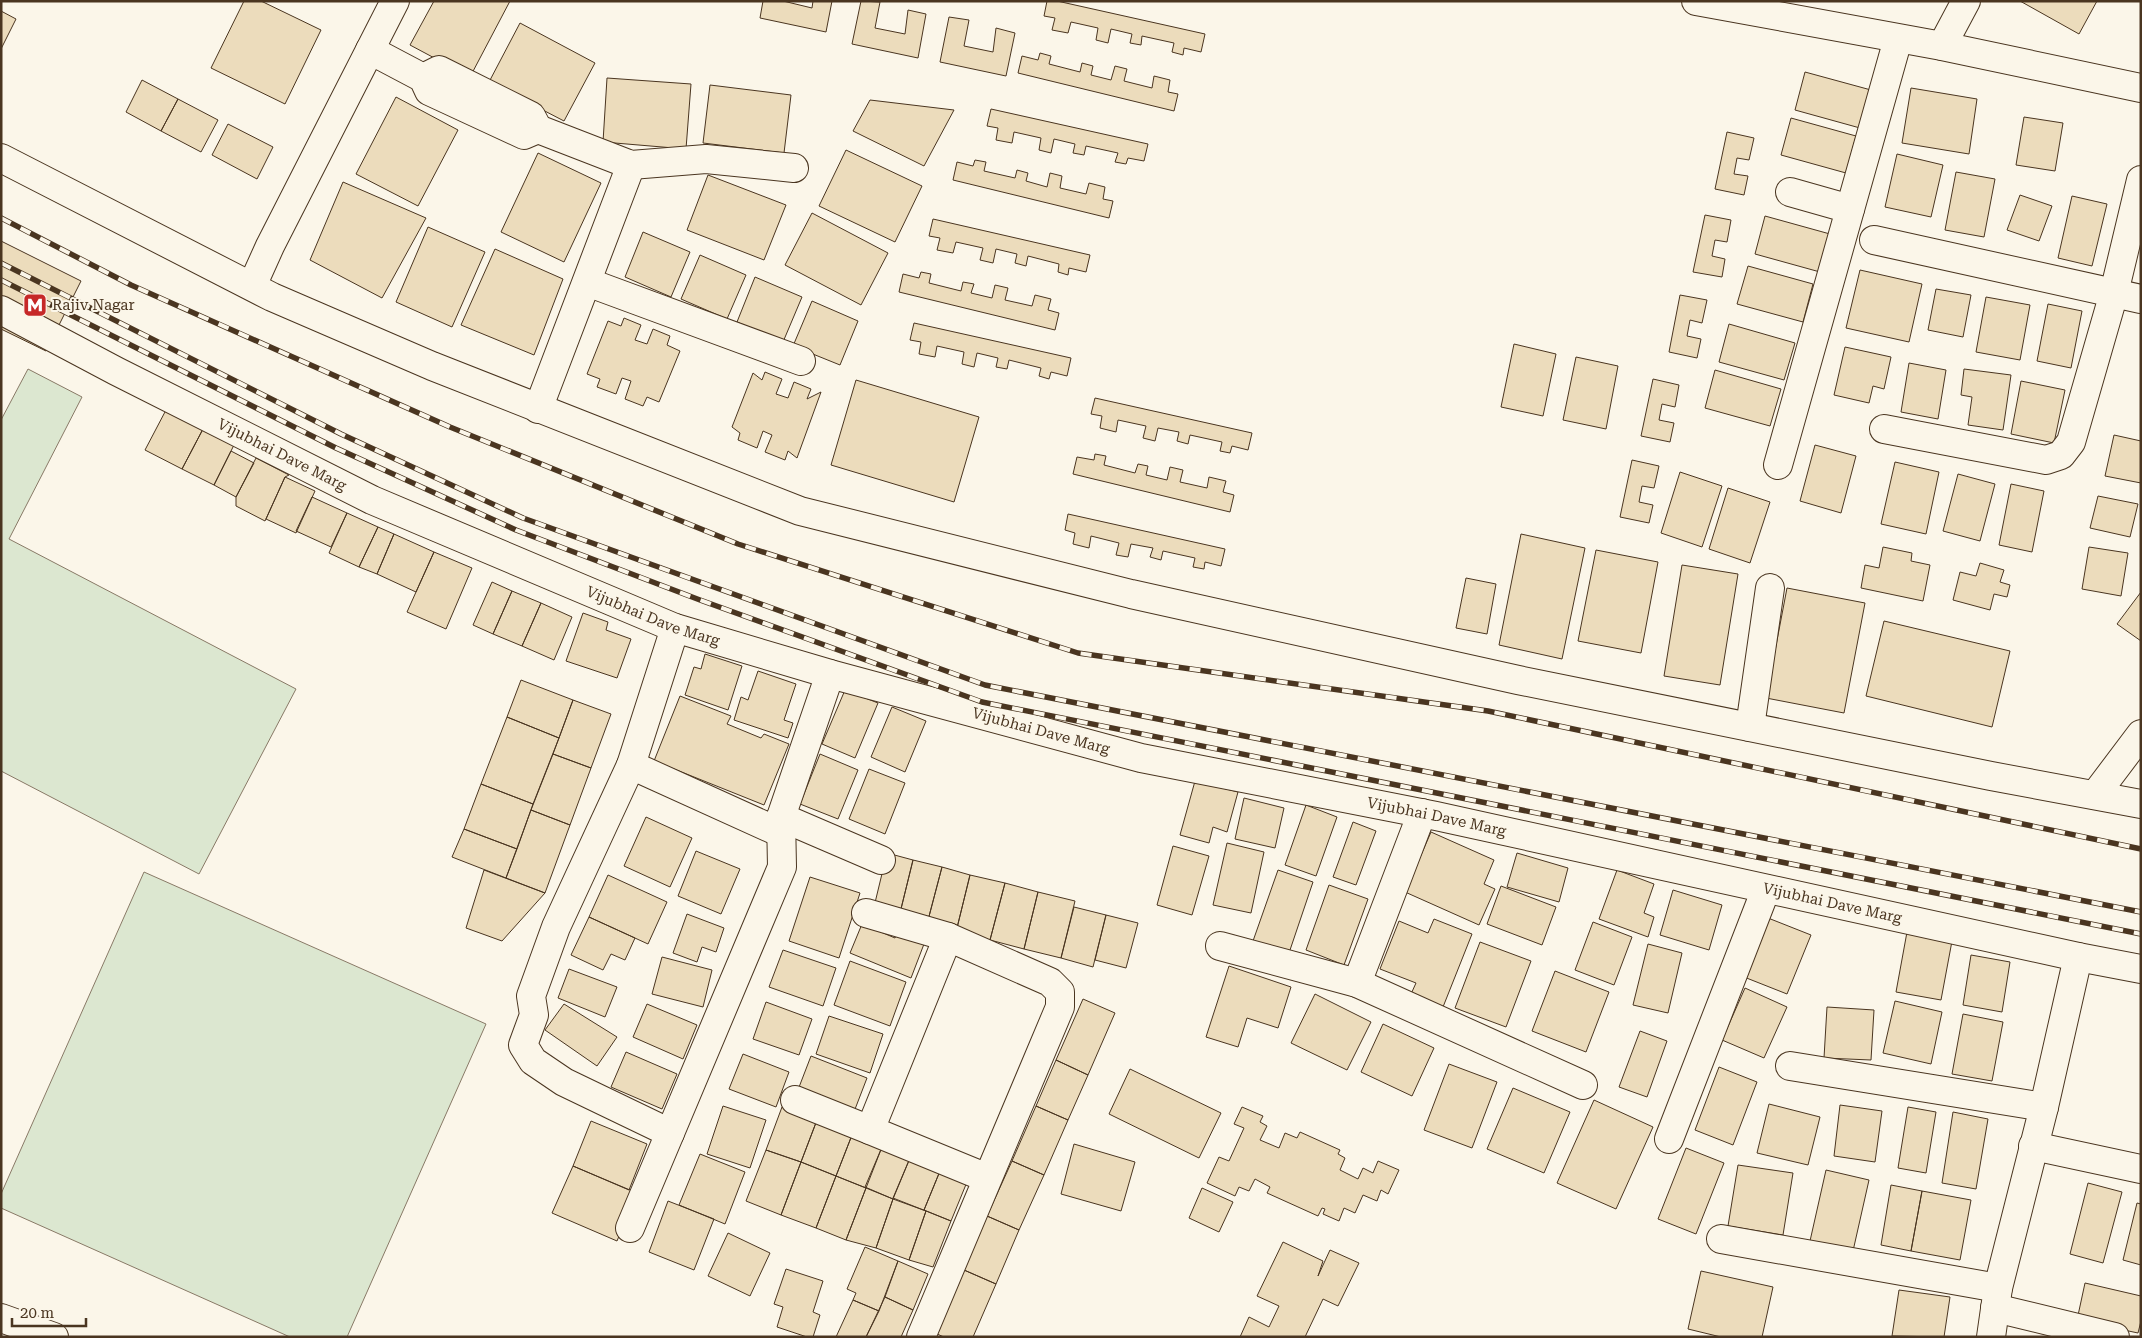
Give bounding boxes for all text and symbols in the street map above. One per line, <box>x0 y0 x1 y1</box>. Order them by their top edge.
metro station icon: Rajiv Nagar <box>22 292 48 318</box>
place label: Rajiv Nagar <box>52 296 135 314</box>
street label: Vijubhai Dave Marg <box>215 415 350 495</box>
street label: Vijubhai Dave Marg <box>583 582 722 650</box>
street label: Vijubhai Dave Marg <box>970 704 1112 758</box>
street label: Vijubhai Dave Marg <box>1365 794 1508 840</box>
street label: Vijubhai Dave Marg <box>1761 879 1904 927</box>
scale bar <box>12 1296 86 1328</box>
text: 20 m <box>20 1304 55 1322</box>

